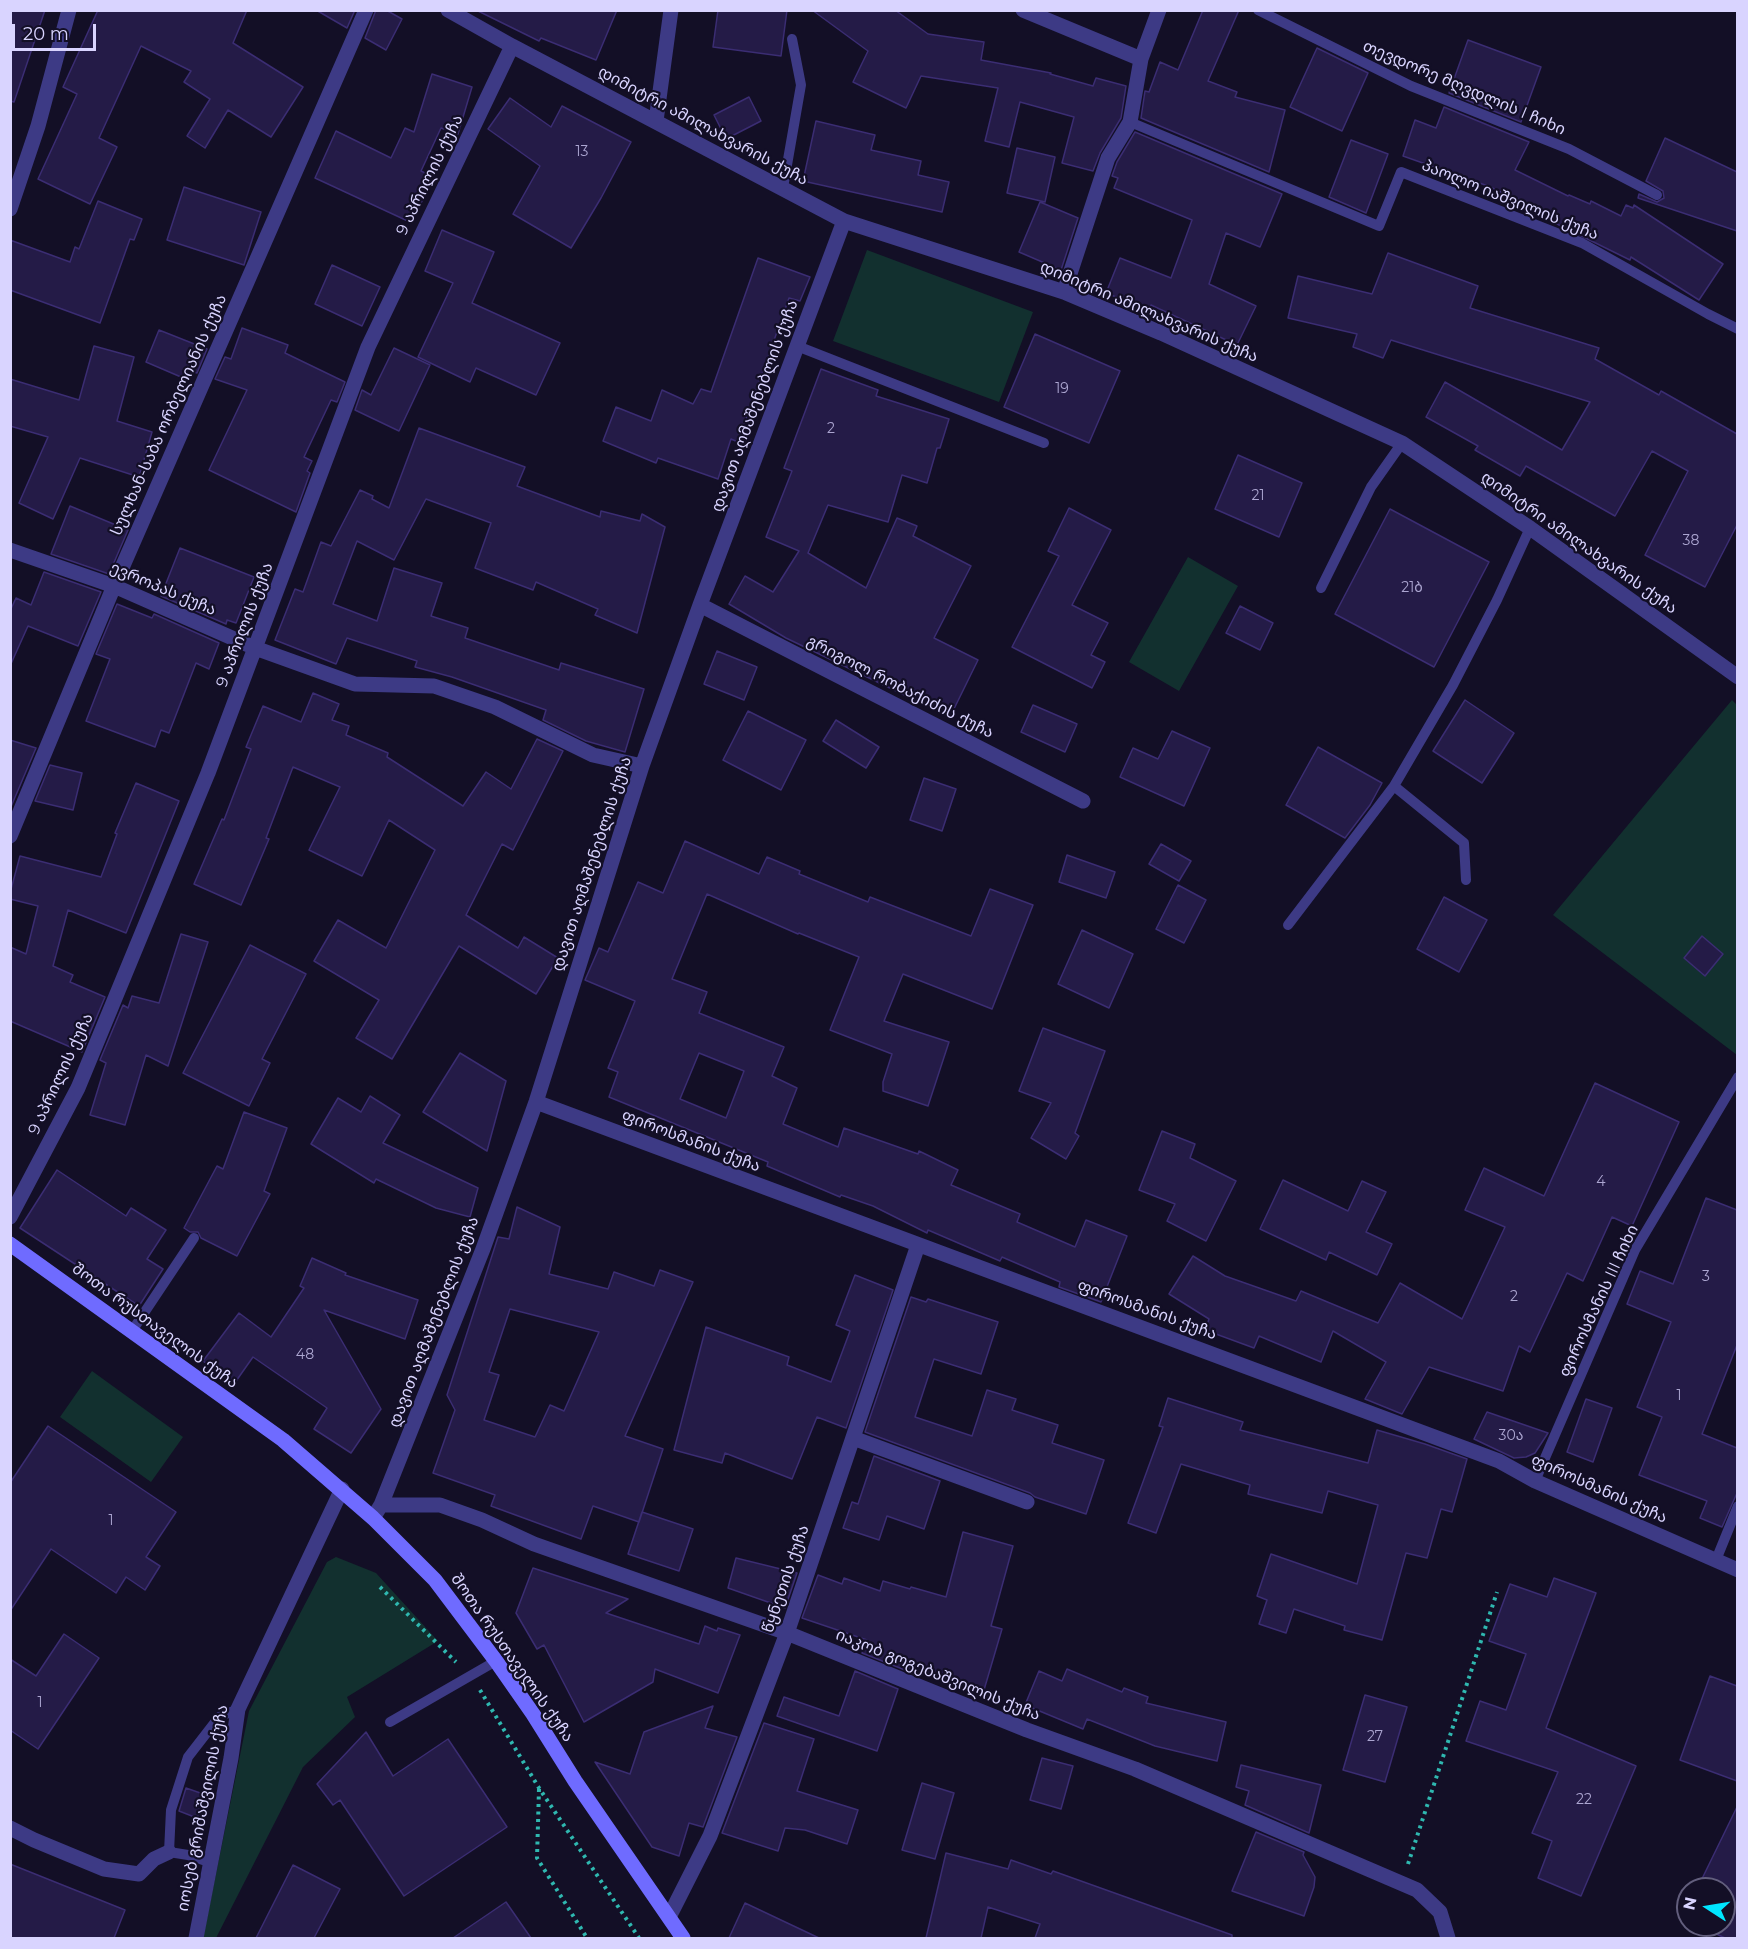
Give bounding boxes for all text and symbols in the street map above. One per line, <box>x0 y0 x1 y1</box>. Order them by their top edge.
scale bar <box>15 12 99 50</box>
text: 20 m <box>23 23 69 45</box>
street label: თევდორე მღვდლის I ჩიხი <box>1360 36 1568 140</box>
street label: დიმიტრი ამილახვარის ქუჩა <box>595 62 811 190</box>
street label: 9 აპრილის ქუჩა <box>392 112 468 238</box>
house number: 13 <box>576 144 588 160</box>
street label: პაოლო იაშვილის ქუჩა <box>1419 156 1601 244</box>
street label: დიმიტრი ამილახვარის ქუჩა <box>1037 257 1261 367</box>
street label: სულხან-საბა ორბელიანის ქუჩა <box>107 291 231 539</box>
street label: დავით აღმაშენებლის ქუჩა <box>708 297 802 515</box>
house number: 19 <box>1055 381 1069 397</box>
house number: 2 <box>827 421 835 437</box>
street label: დიმიტრი ამილახვარის ქუჩა <box>1477 468 1681 618</box>
house number: 21 <box>1251 488 1265 504</box>
house number: 38 <box>1683 533 1699 549</box>
street label: ევროპას ქუჩა <box>107 558 219 620</box>
street label: 9 აპრილის ქუჩა <box>212 560 278 690</box>
house number: 21ბ <box>1401 580 1423 596</box>
street label: გრიგოლ რობაქიძის ქუჩა <box>803 631 997 743</box>
street label: დავით აღმაშენებლის ქუჩა <box>548 754 636 974</box>
street label: 9 აპრილის ქუჩა <box>24 1010 98 1138</box>
street label: ფიროსმანის ქუჩა <box>619 1106 763 1176</box>
house number: 4 <box>1596 1174 1606 1190</box>
street label: დავით აღმაშენებლის ქუჩა <box>385 1214 483 1430</box>
street label: ფიროსმანის III ჩიხი <box>1555 1222 1643 1380</box>
street label: შოთა რუსთაველის ქუჩა <box>68 1259 242 1393</box>
house number: 3 <box>1702 1269 1710 1285</box>
street label: ფიროსმანის ქუჩა <box>1075 1276 1219 1344</box>
house number: 2 <box>1510 1289 1518 1305</box>
house number: 48 <box>296 1347 314 1363</box>
house number: 1 <box>1676 1388 1682 1404</box>
house number: 30ა <box>1499 1428 1523 1444</box>
street label: ფიროსმანის ქუჩა <box>1528 1450 1670 1528</box>
house number: 1 <box>108 1513 114 1529</box>
street label: წყნეთის ქუჩა <box>759 1523 813 1635</box>
street label: შოთა რუსთაველის ქუჩა <box>447 1570 577 1746</box>
street label: იაკობ გოგებაშვილის ქუჩა <box>833 1625 1043 1725</box>
house number: 1 <box>37 1695 43 1711</box>
street label: იოსებ გრიშაშვილის ქუჩა <box>174 1703 232 1913</box>
house number: 27 <box>1367 1729 1383 1745</box>
house number: 22 <box>1576 1792 1592 1808</box>
north arrow <box>1676 1877 1736 1937</box>
text: N <box>1679 1895 1700 1912</box>

